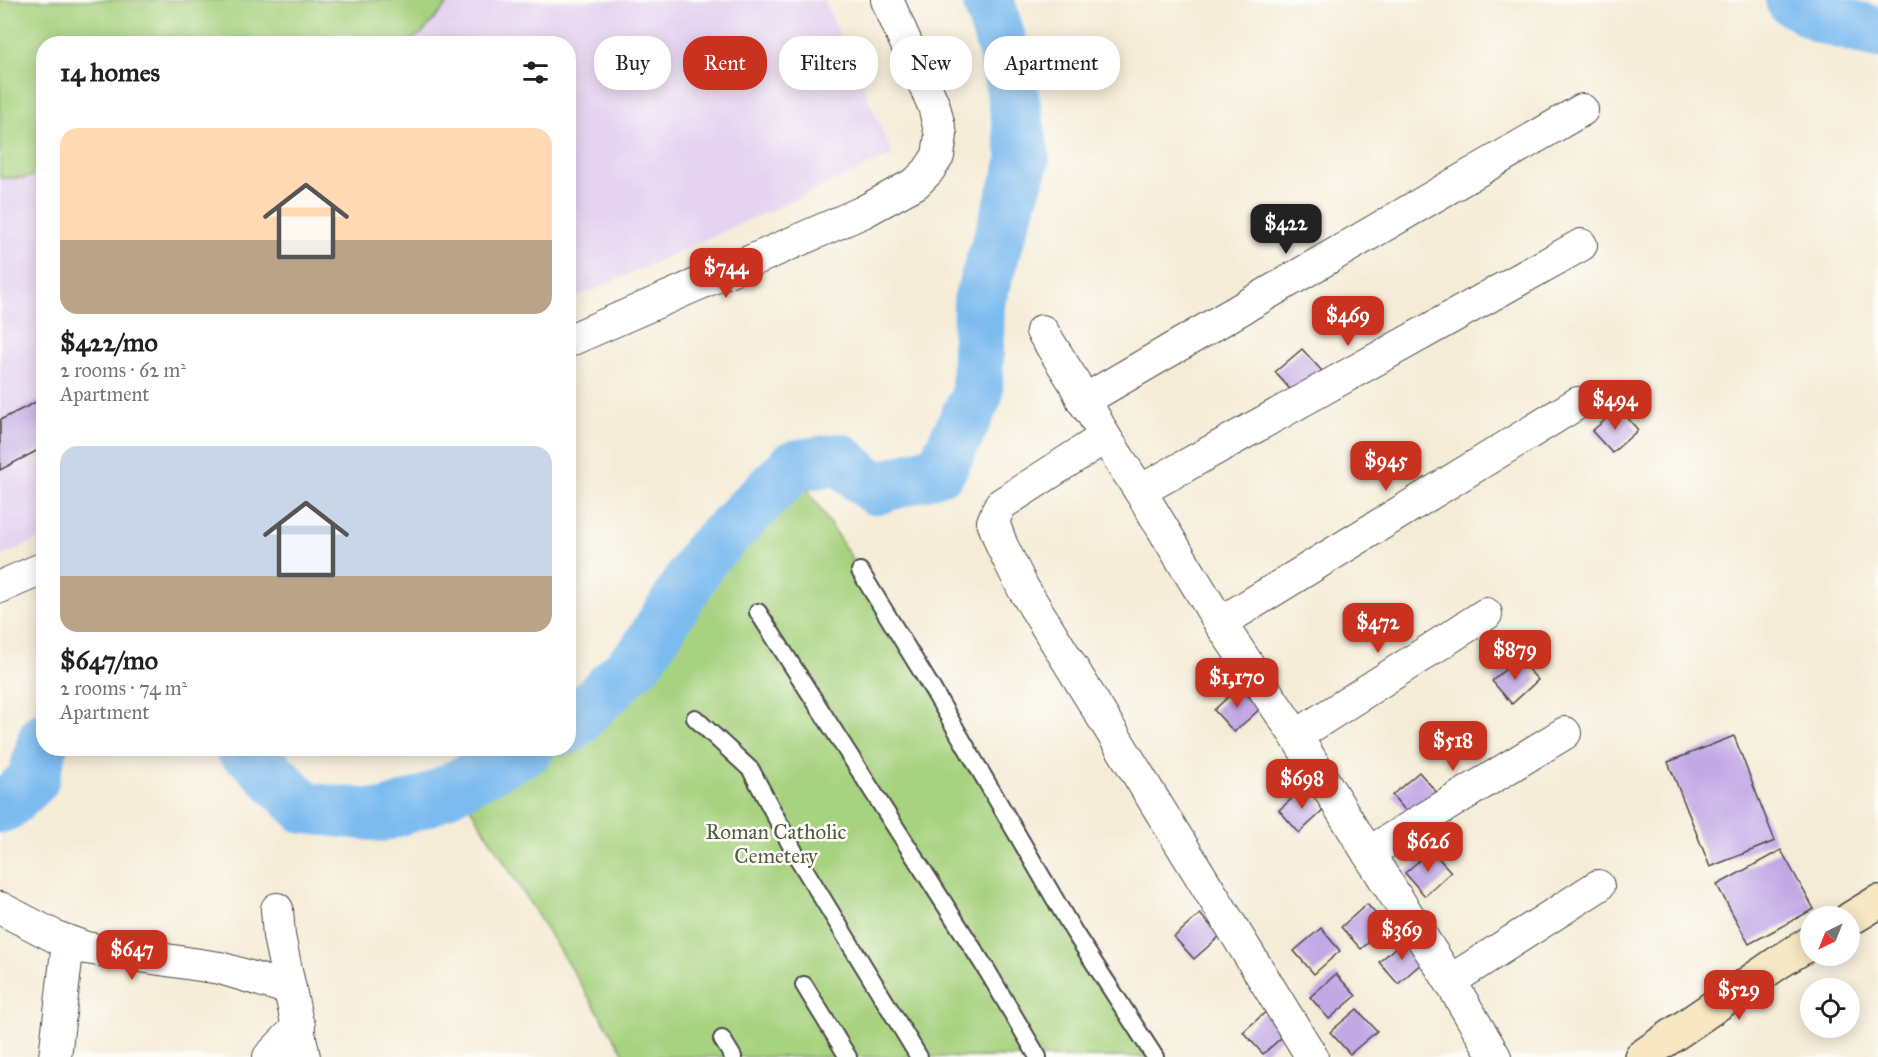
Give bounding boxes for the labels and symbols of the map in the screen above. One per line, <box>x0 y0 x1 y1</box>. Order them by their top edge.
pin: $422 <box>1250 204 1322 255</box>
pin: $744 <box>690 248 762 299</box>
pin: $469 <box>1312 296 1384 347</box>
pin: $494 <box>1579 380 1651 431</box>
pin: $945 <box>1350 441 1422 492</box>
pin: $472 <box>1342 603 1414 654</box>
pin: $879 <box>1479 630 1551 681</box>
pin: $1,170 <box>1188 658 1286 709</box>
pin: $518 <box>1417 721 1489 772</box>
pin: $698 <box>1266 759 1338 810</box>
park label: Roman Catholic Cemetery <box>706 819 847 869</box>
pin: $626 <box>1392 822 1464 873</box>
north arrow <box>1800 906 1860 966</box>
pin: $369 <box>1366 910 1438 961</box>
pin: $647 <box>96 930 168 981</box>
pin: $529 <box>1703 970 1775 1021</box>

